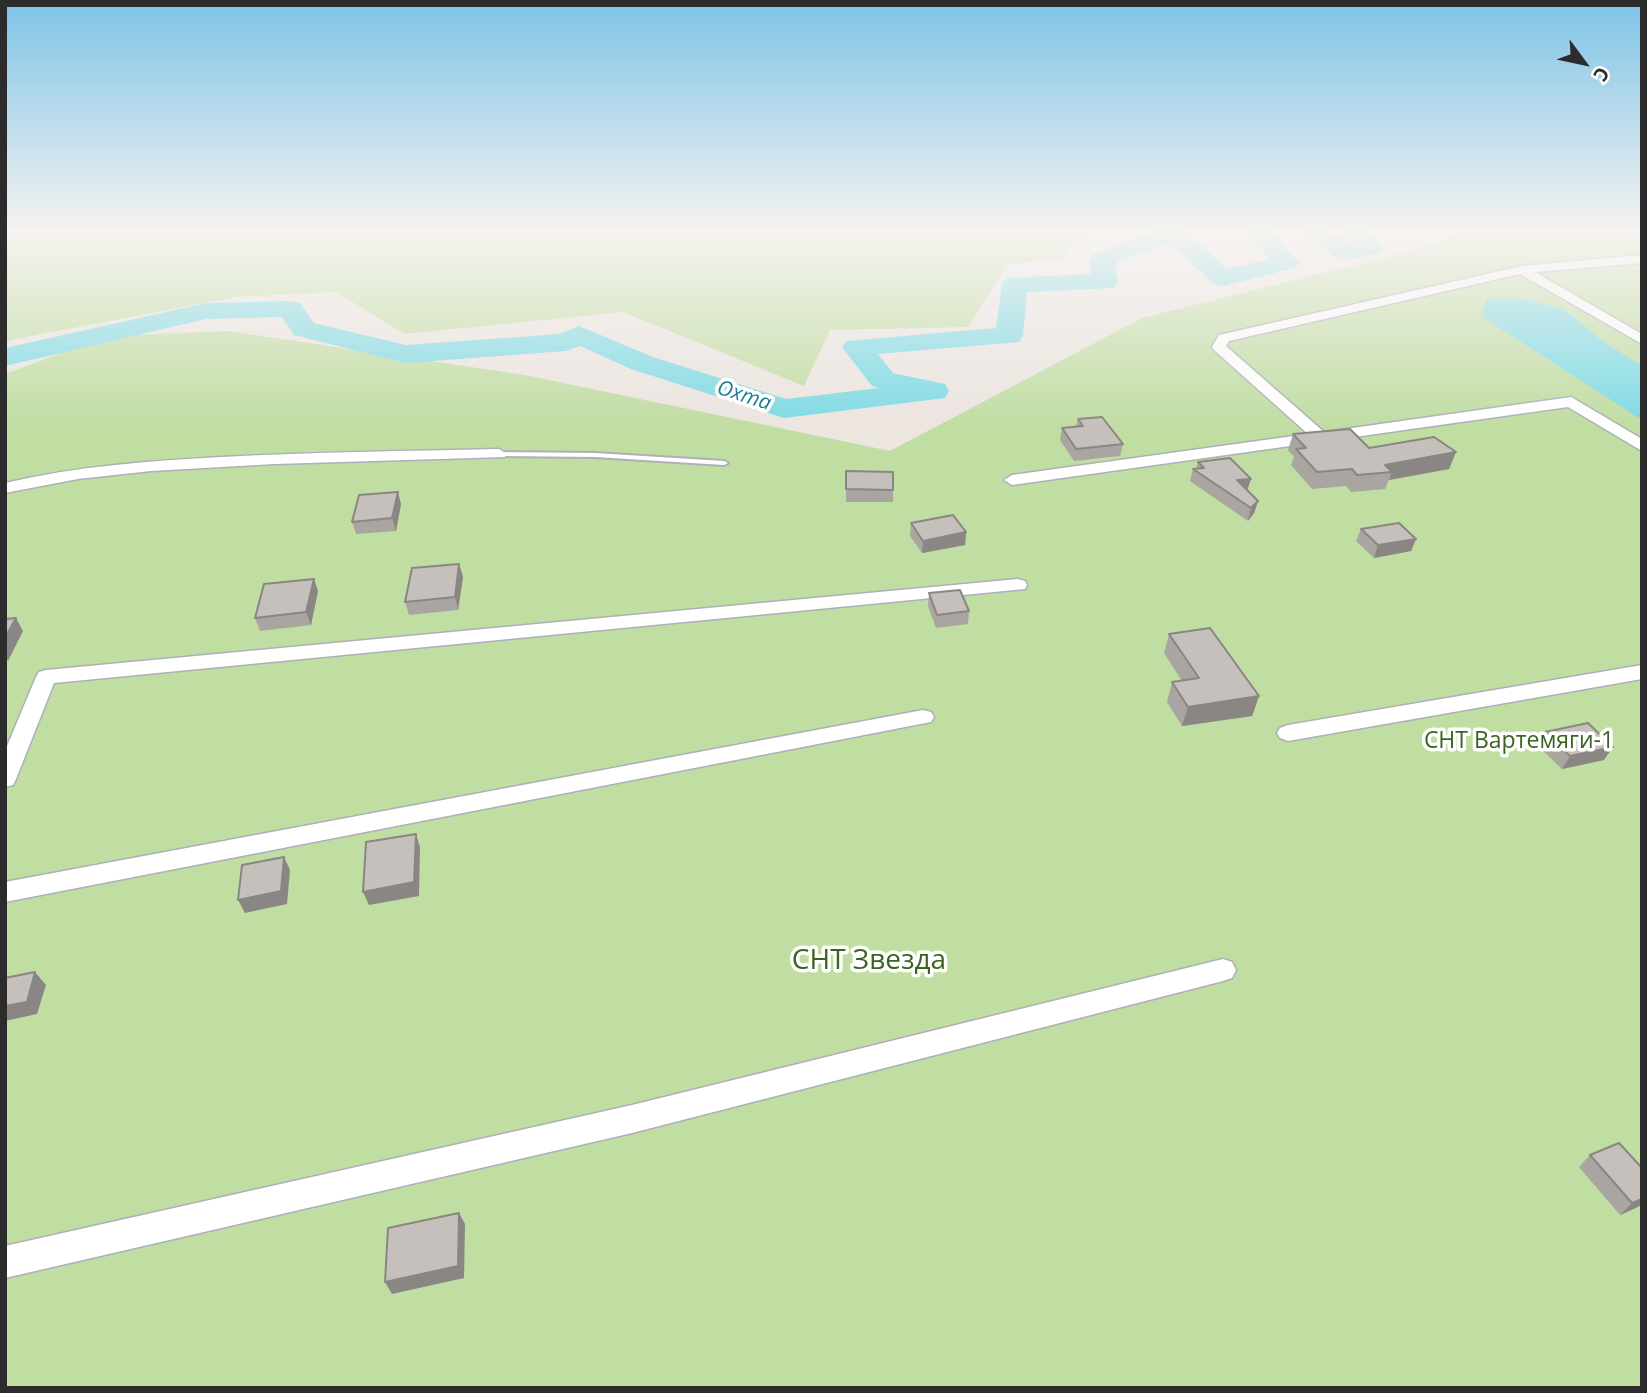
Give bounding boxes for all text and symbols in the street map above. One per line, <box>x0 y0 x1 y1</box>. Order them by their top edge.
north arrow <box>1549 28 1619 98</box>
text: С <box>1587 62 1616 87</box>
water label: Охта <box>714 375 774 417</box>
park label: СНТ Вартемяги-1 <box>1424 727 1614 755</box>
park label: СНТ Звезда <box>792 944 946 978</box>

